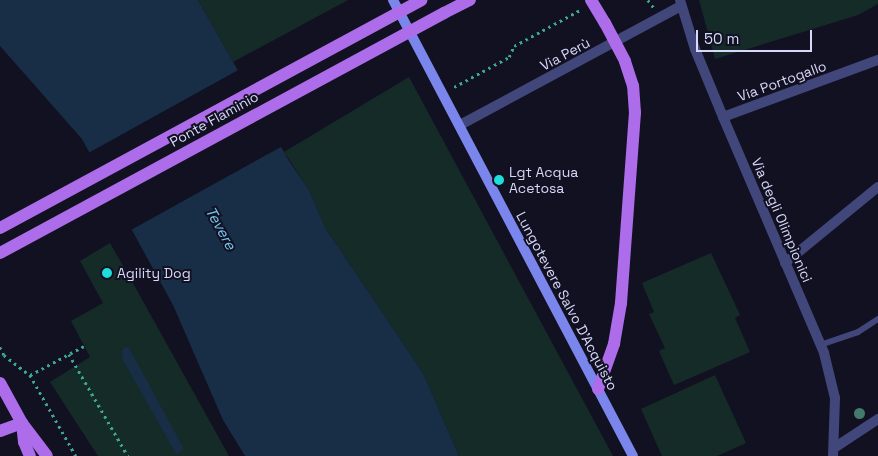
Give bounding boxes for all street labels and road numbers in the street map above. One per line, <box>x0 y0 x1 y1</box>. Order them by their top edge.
street label: Via Perù <box>537 34 593 74</box>
street label: Via Portogallo <box>735 57 829 105</box>
street label: Ponte Flaminio <box>167 88 261 150</box>
street label: Via degli Olimpionici <box>748 155 816 285</box>
street label: Lungotevere Salvo D'Acquisto <box>513 209 621 393</box>

